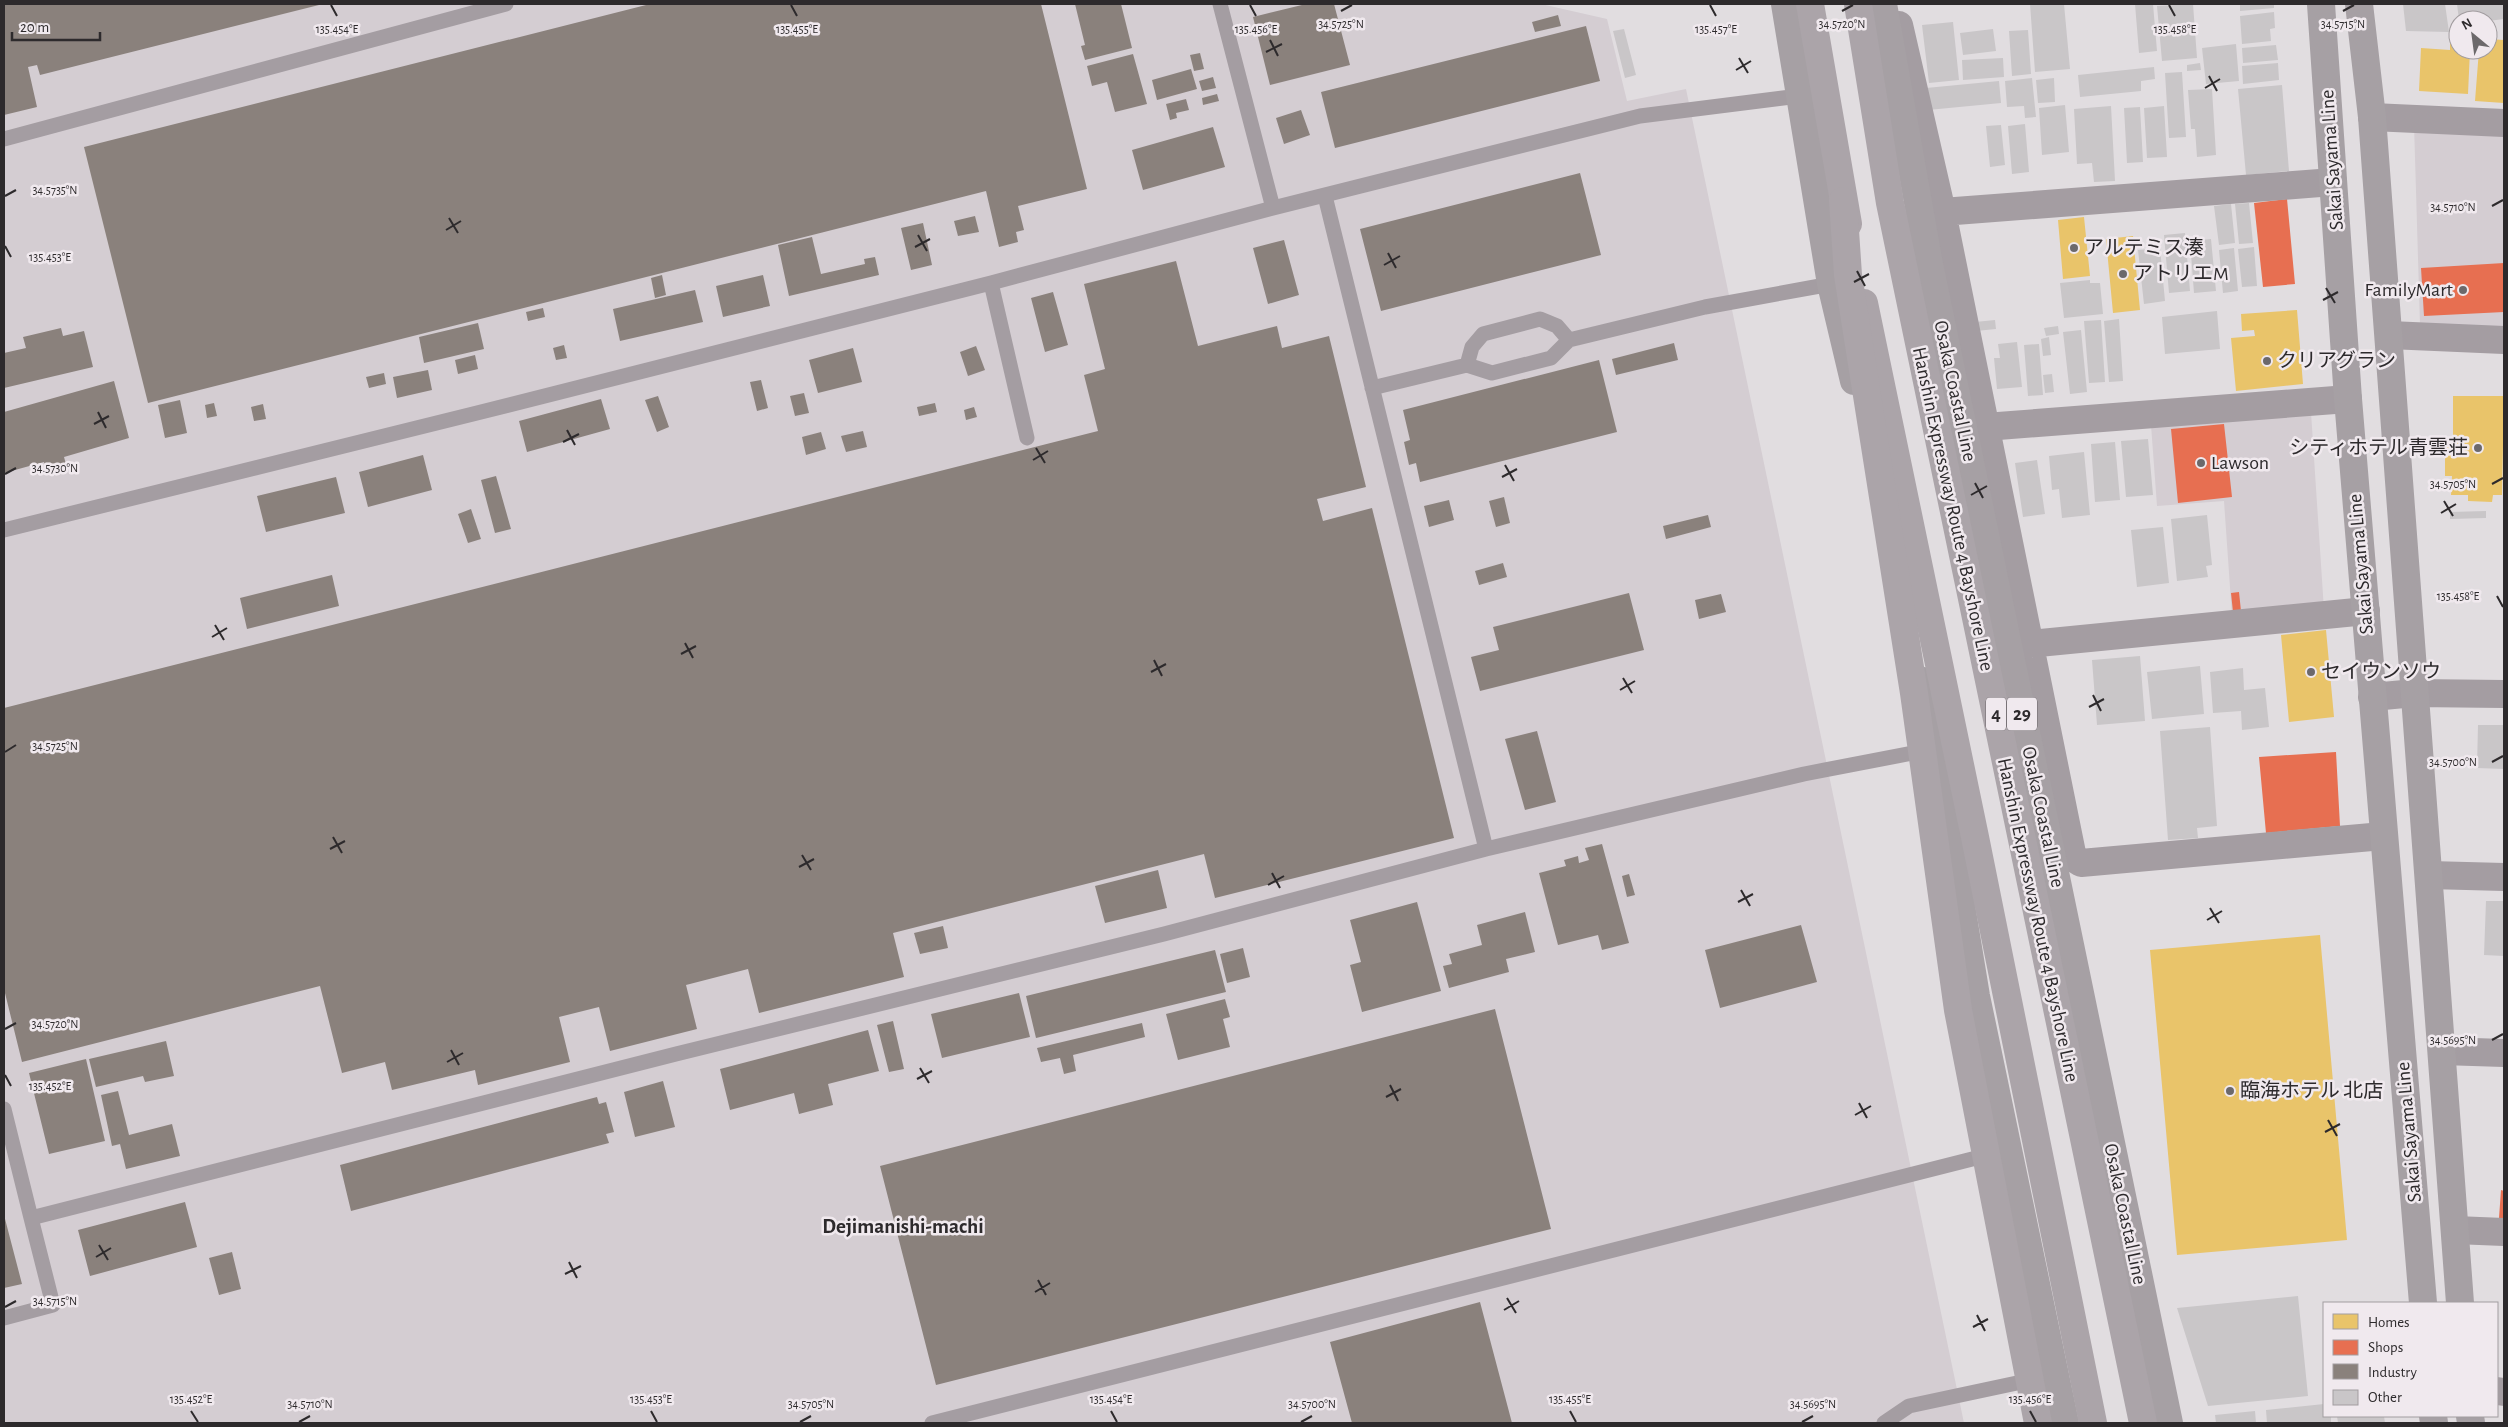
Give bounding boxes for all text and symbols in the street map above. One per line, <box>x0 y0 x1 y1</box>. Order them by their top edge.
scale bar <box>12 10 100 42</box>
north arrow <box>2448 10 2498 60</box>
text: N <box>2460 16 2475 33</box>
text: 34.5725°N <box>1318 18 1364 30</box>
text: 34.5720°N <box>1819 18 1866 30</box>
text: 34.5715°N <box>2321 18 2365 30</box>
text: 20 m <box>20 20 49 35</box>
text: 135.454°E <box>316 23 359 35</box>
text: 135.455°E <box>776 23 818 35</box>
text: 135.456°E <box>1235 23 1277 35</box>
text: 135.457°E <box>1695 23 1737 35</box>
text: 135.458°E <box>2154 23 2197 35</box>
street label: Sakai Sayama Line <box>2317 89 2347 231</box>
text: 34.5735°N <box>32 184 78 196</box>
text: 34.5710°N <box>2430 201 2476 213</box>
place label: アルテミス湊 <box>2084 237 2204 258</box>
marker: アルテミス湊 <box>2068 242 2080 254</box>
text: 135.453°E <box>29 251 71 263</box>
place label: アトリエM <box>2133 264 2229 284</box>
marker: アトリエM <box>2117 268 2129 280</box>
place label: FamilyMart <box>2365 280 2454 300</box>
marker: FamilyMart <box>2457 284 2469 296</box>
street label: Osaka Coastal Line <box>1930 319 1980 463</box>
street label: Hanshin Expressway Route 4 Bayshore Line <box>1909 345 1997 673</box>
place label: クリアグラン <box>2277 350 2396 371</box>
marker: クリアグラン <box>2261 355 2273 367</box>
place label: シティホテル青雲荘 <box>2289 437 2468 458</box>
marker: シティホテル青雲荘 <box>2472 442 2484 454</box>
place label: Lawson <box>2211 453 2269 473</box>
marker: Lawson <box>2195 457 2207 469</box>
text: 34.5730°N <box>32 462 78 474</box>
text: 34.5705°N <box>2430 478 2476 490</box>
street label: Sakai Sayama Line <box>2345 493 2377 635</box>
text: 135.458°E <box>2437 590 2480 602</box>
place label: セイウンソウ <box>2321 661 2441 682</box>
marker: セイウンソウ <box>2305 666 2317 678</box>
road number: 4 <box>1986 698 2006 731</box>
road number: 29 <box>2007 698 2037 731</box>
text: 34.5725°N <box>32 740 78 752</box>
street label: Osaka Coastal Line <box>2018 745 2068 889</box>
street label: Hanshin Expressway Route 4 Bayshore Line <box>1994 756 2082 1084</box>
text: 34.5700°N <box>2429 756 2477 768</box>
text: 34.5720°N <box>32 1018 79 1030</box>
text: 34.5695°N <box>2430 1034 2476 1046</box>
street label: Sakai Sayama Line <box>2393 1061 2425 1203</box>
text: 135.452°E <box>29 1080 71 1092</box>
place label: 臨海ホテル 北店 <box>2240 1080 2383 1101</box>
marker: 臨海ホテル 北店 <box>2224 1085 2236 1097</box>
street label: Osaka Coastal Line <box>2100 1142 2150 1286</box>
district label: Dejimanishi-machi <box>822 1216 984 1237</box>
text: 34.5715°N <box>33 1295 77 1307</box>
legend <box>2323 1302 2498 1417</box>
text: Homes <box>2368 1315 2410 1330</box>
text: Shops <box>2368 1340 2403 1355</box>
text: Industry <box>2368 1365 2417 1380</box>
text: Other <box>2368 1390 2402 1405</box>
text: 135.452°E <box>170 1393 212 1405</box>
text: 135.453°E <box>630 1393 672 1405</box>
text: 135.454°E <box>1090 1393 1133 1405</box>
text: 135.455°E <box>1549 1393 1591 1405</box>
text: 135.456°E <box>2009 1393 2051 1405</box>
text: 34.5710°N <box>287 1398 333 1410</box>
text: 34.5705°N <box>788 1398 834 1410</box>
text: 34.5700°N <box>1288 1398 1336 1410</box>
text: 34.5695°N <box>1790 1398 1836 1410</box>

